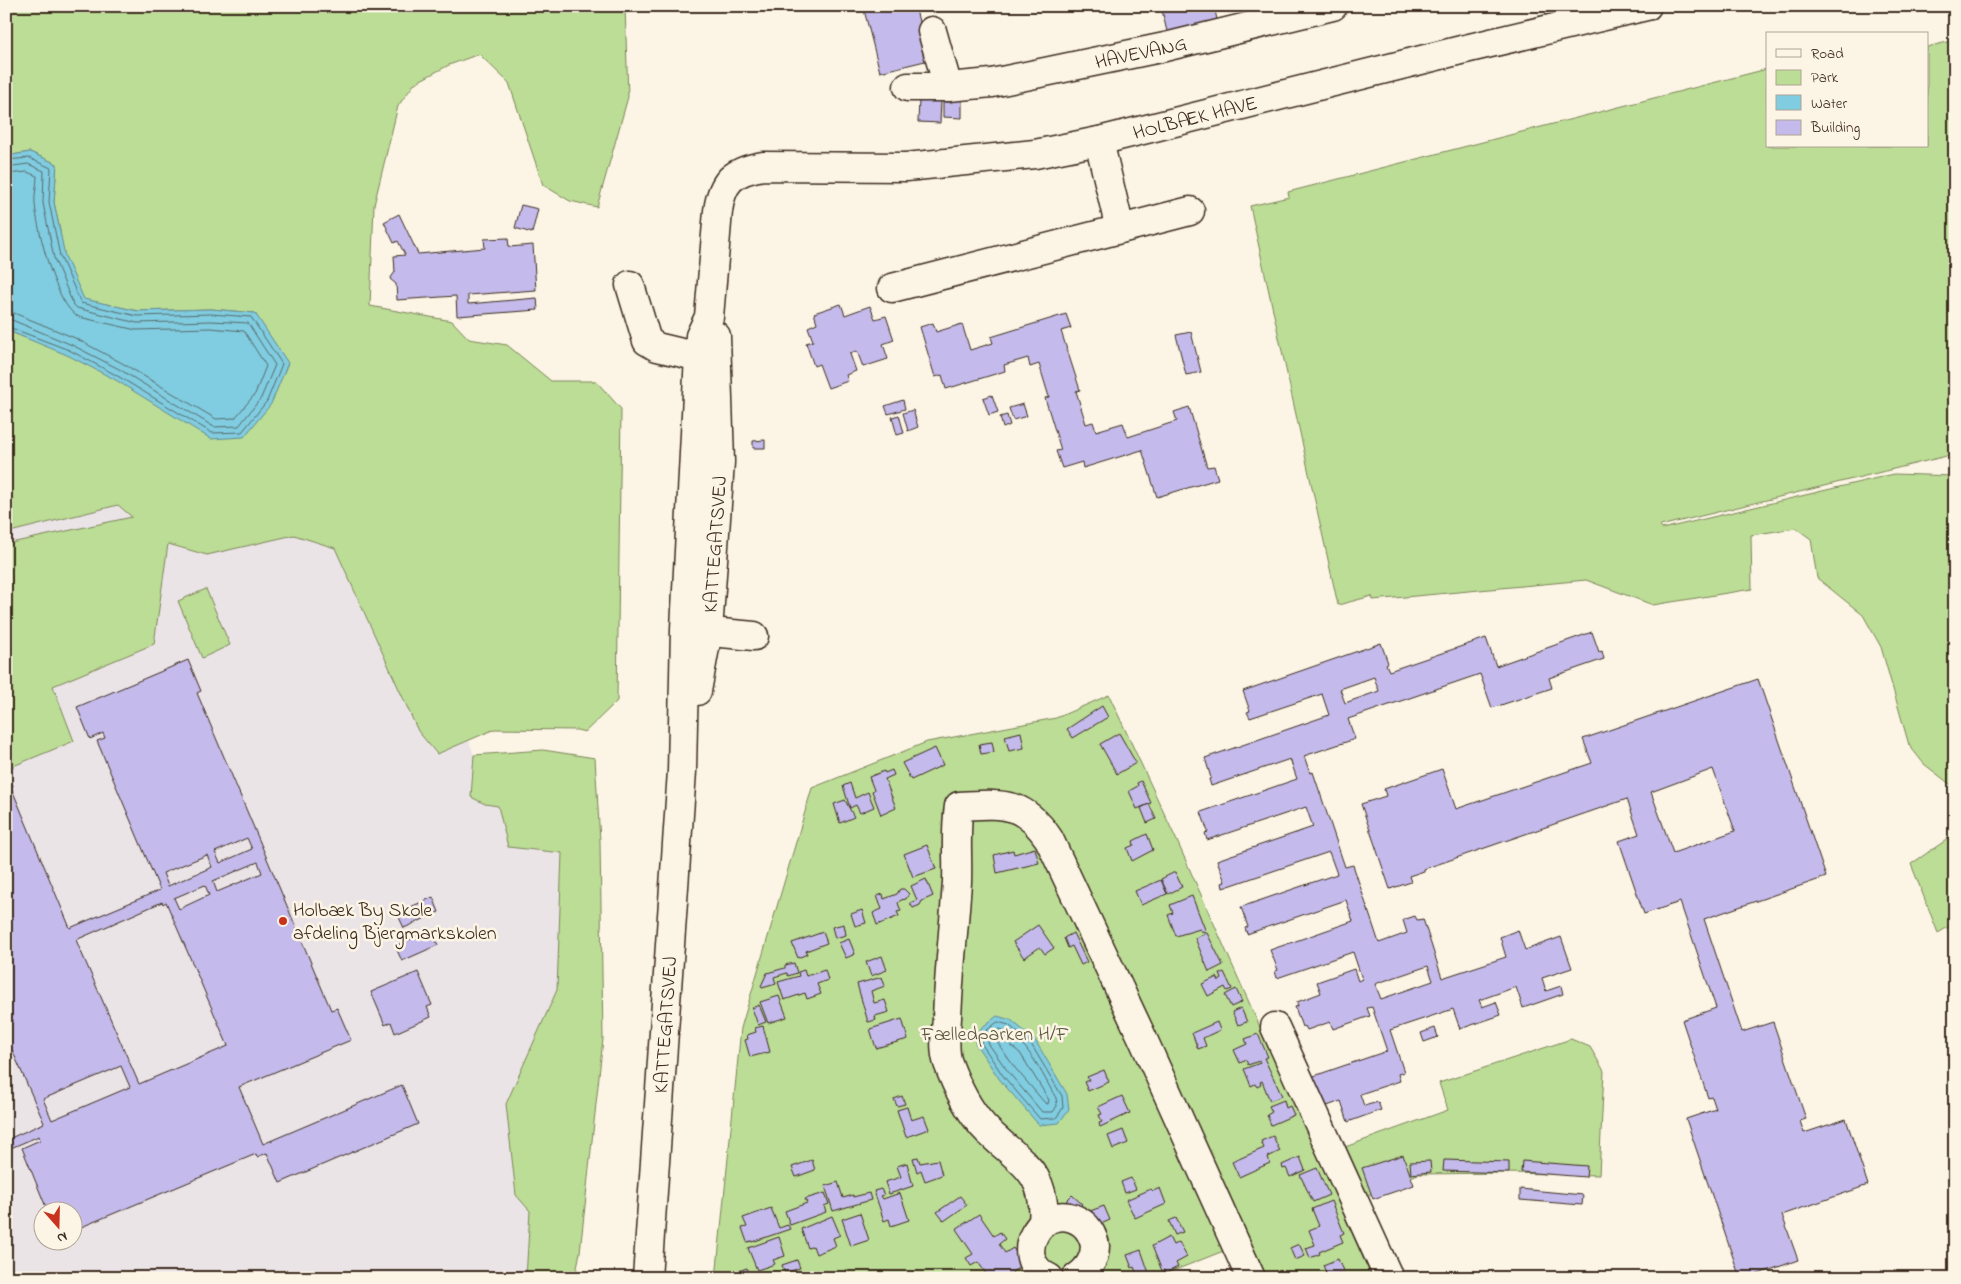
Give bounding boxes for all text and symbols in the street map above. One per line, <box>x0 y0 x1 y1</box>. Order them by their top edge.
street label: HAVEVANG <box>1093 30 1190 78</box>
legend <box>1766 32 1928 148</box>
text: Road <box>1811 43 1844 65</box>
text: Park <box>1811 67 1839 89</box>
street label: HOLBÆK HAVE <box>1130 90 1261 149</box>
text: Water <box>1811 93 1847 115</box>
text: Building <box>1810 117 1860 140</box>
street label: KATTEGATSVEJ <box>697 475 736 614</box>
place label: Holbæk By Skole afdeling Bjergmarkskolen <box>293 897 497 950</box>
marker: Holbæk By Skole afdeling Bjergmarkskolen <box>277 915 289 927</box>
street label: KATTEGATSVEJ <box>648 955 686 1094</box>
park label: Fælledparken H/F <box>920 1021 1069 1050</box>
north arrow <box>32 1202 82 1252</box>
text: N <box>54 1225 70 1248</box>

